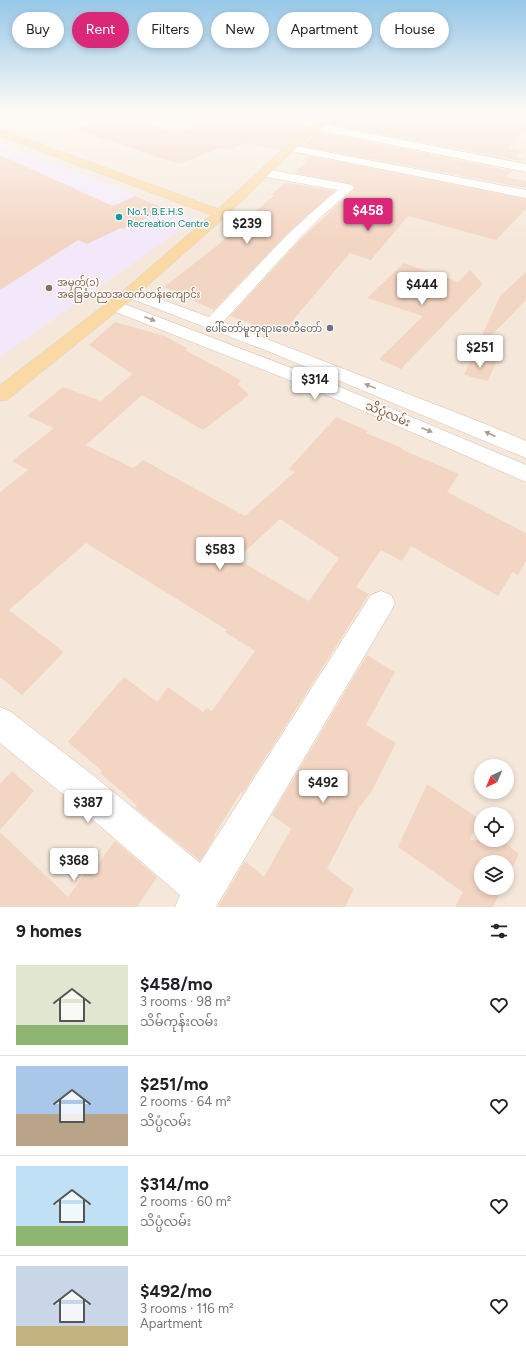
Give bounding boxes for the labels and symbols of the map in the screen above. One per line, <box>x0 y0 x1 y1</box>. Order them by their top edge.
pin: $458 <box>344 198 392 232</box>
place label: No.1, B.E.H.S Recreation Centre <box>127 205 209 230</box>
pin: $239 <box>223 211 271 245</box>
marker: No.1, B.E.H.S Recreation Centre <box>114 212 124 222</box>
pin: $444 <box>398 272 446 306</box>
place label: အမှတ်(၁) အခြေခံပညာအထက်တန်းကျောင်း <box>57 275 200 303</box>
marker: အမှတ်(၁) အခြေခံပညာအထက်တန်းကျောင်း <box>44 283 54 293</box>
one-way arrow <box>145 316 157 322</box>
place label: ပေါ်တော်မူဘုရားစေတီတော် <box>205 321 322 337</box>
marker: ပေါ်တော်မူဘုရားစေတီတော် <box>325 323 335 333</box>
pin: $251 <box>456 335 504 369</box>
pin: $314 <box>291 367 339 401</box>
one-way arrow <box>364 383 375 389</box>
street label: သိပ္ပံလမ်း <box>362 396 413 433</box>
one-way arrow <box>421 427 432 433</box>
one-way arrow <box>484 431 496 437</box>
pin: $583 <box>196 537 244 571</box>
north arrow <box>474 759 514 799</box>
pin: $492 <box>299 770 347 804</box>
pin: $387 <box>64 790 112 824</box>
pin: $368 <box>50 848 98 882</box>

